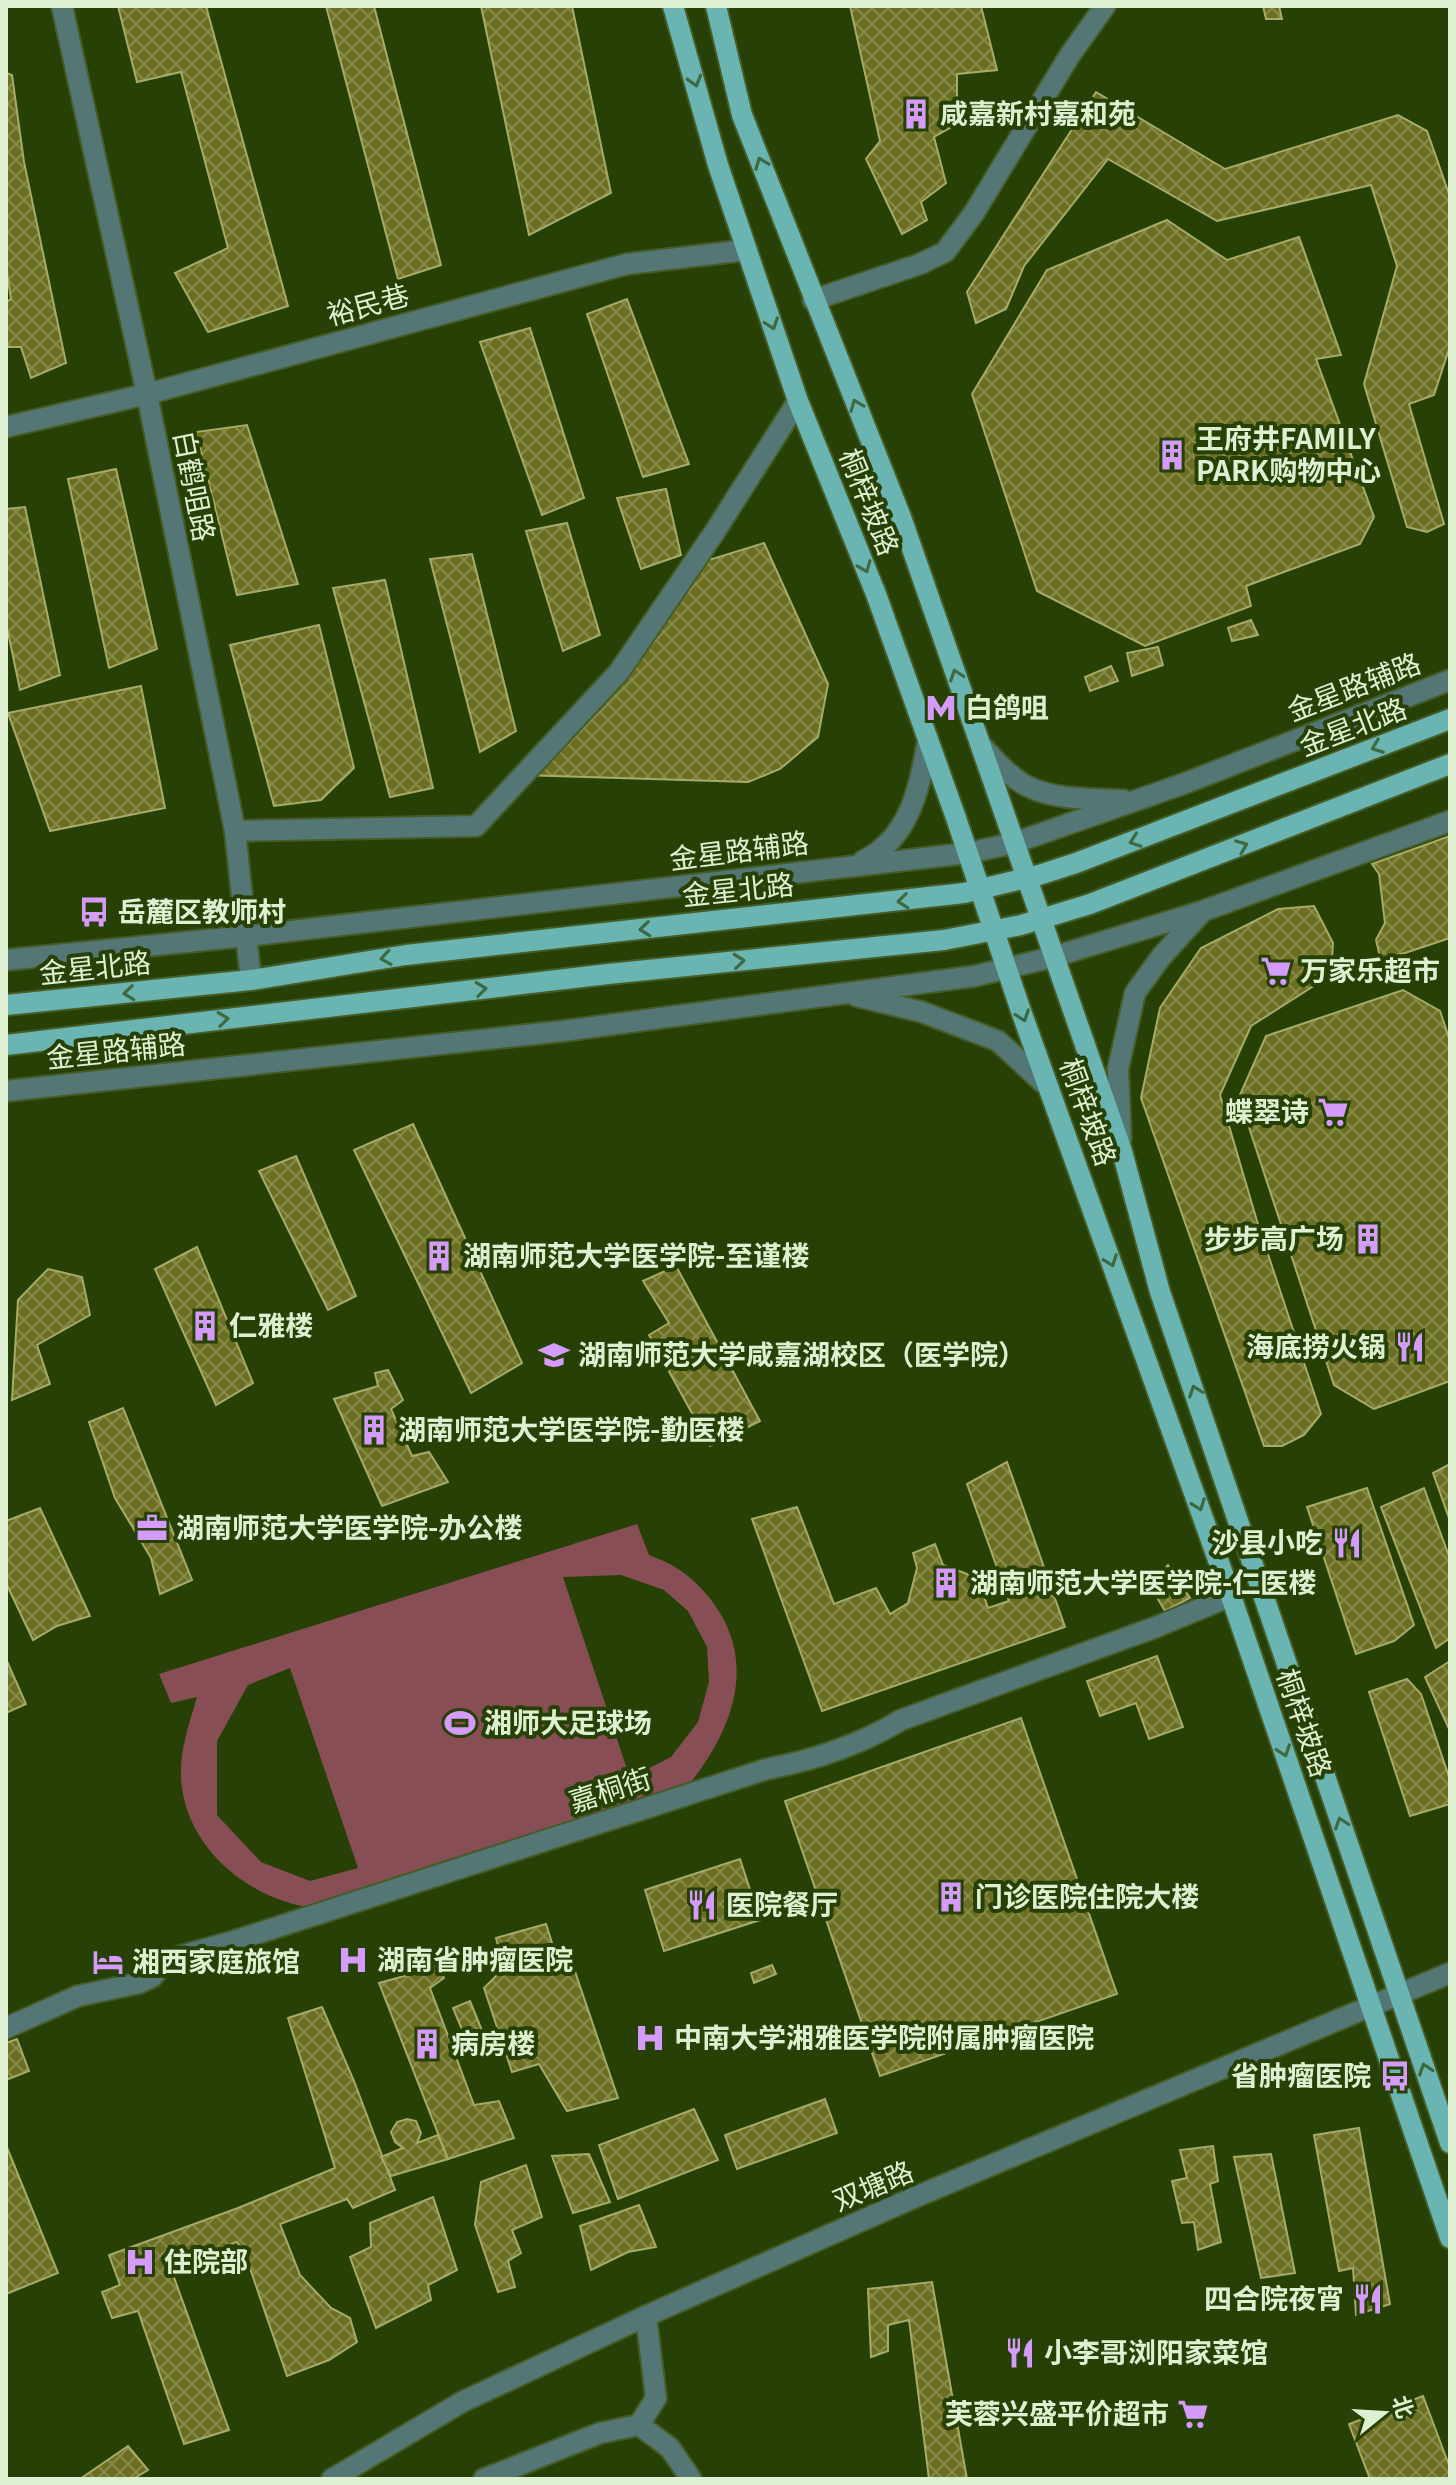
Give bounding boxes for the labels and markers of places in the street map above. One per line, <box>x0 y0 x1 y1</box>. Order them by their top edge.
place label: 咸嘉新村嘉和苑 <box>940 92 1136 132</box>
building icon: 咸嘉新村嘉和苑 <box>899 97 933 131</box>
place label: 王府井FAMILY PARK购物中心 <box>1196 417 1381 489</box>
building icon: 王府井FAMILY PARK购物中心 <box>1155 438 1189 472</box>
place label: 白鸽咀 <box>965 686 1049 726</box>
metro station icon: 白鸽咀 <box>924 691 958 725</box>
place label: 岳麓区教师村 <box>118 890 286 930</box>
bus stop icon: 岳麓区教师村 <box>77 895 111 929</box>
place label: 万家乐超市 <box>1300 949 1440 989</box>
supermarket icon: 万家乐超市 <box>1259 954 1293 988</box>
place label: 蝶翠诗 <box>1225 1090 1309 1130</box>
supermarket icon: 蝶翠诗 <box>1316 1095 1350 1129</box>
place label: 步步高广场 <box>1204 1217 1344 1257</box>
building icon: 步步高广场 <box>1351 1222 1385 1256</box>
place label: 湖南师范大学医学院-至谨楼 <box>463 1234 809 1274</box>
building icon: 湖南师范大学医学院-至谨楼 <box>422 1239 456 1273</box>
place label: 仁雅楼 <box>229 1304 313 1344</box>
building icon: 仁雅楼 <box>188 1309 222 1343</box>
place label: 海底捞火锅 <box>1246 1325 1386 1365</box>
restaurant icon: 海底捞火锅 <box>1393 1330 1427 1364</box>
place label: 湖南师范大学咸嘉湖校区（医学院） <box>578 1333 1026 1373</box>
school or university icon: 湖南师范大学咸嘉湖校区（医学院） <box>537 1338 571 1372</box>
place label: 湖南师范大学医学院-勤医楼 <box>398 1408 744 1448</box>
building icon: 湖南师范大学医学院-勤医楼 <box>357 1413 391 1447</box>
place label: 湖南师范大学医学院-办公楼 <box>176 1506 522 1546</box>
office icon: 湖南师范大学医学院-办公楼 <box>135 1511 169 1545</box>
place label: 沙县小吃 <box>1211 1521 1323 1561</box>
restaurant icon: 沙县小吃 <box>1330 1526 1364 1560</box>
place label: 湖南师范大学医学院-仁医楼 <box>970 1561 1316 1601</box>
building icon: 湖南师范大学医学院-仁医楼 <box>929 1566 963 1600</box>
place label: 湘师大足球场 <box>484 1701 652 1741</box>
sports icon: 湘师大足球场 <box>443 1706 477 1740</box>
place label: 门诊医院住院大楼 <box>975 1875 1199 1915</box>
building icon: 门诊医院住院大楼 <box>934 1880 968 1914</box>
place label: 医院餐厅 <box>726 1883 838 1923</box>
restaurant icon: 医院餐厅 <box>685 1888 719 1922</box>
place label: 湖南省肿瘤医院 <box>377 1938 573 1978</box>
place label: 湘西家庭旅馆 <box>132 1940 300 1980</box>
hospital icon: 湖南省肿瘤医院 <box>336 1943 370 1977</box>
hotel icon: 湘西家庭旅馆 <box>91 1945 125 1979</box>
place label: 中南大学湘雅医学院附属肿瘤医院 <box>674 2016 1094 2056</box>
hospital icon: 中南大学湘雅医学院附属肿瘤医院 <box>633 2021 667 2055</box>
place label: 病房楼 <box>451 2022 535 2062</box>
building icon: 病房楼 <box>410 2027 444 2061</box>
place label: 省肿瘤医院 <box>1231 2054 1371 2094</box>
bus stop icon: 省肿瘤医院 <box>1378 2059 1412 2093</box>
place label: 住院部 <box>164 2240 248 2280</box>
hospital icon: 住院部 <box>123 2245 157 2279</box>
place label: 四合院夜宵 <box>1204 2277 1344 2317</box>
restaurant icon: 四合院夜宵 <box>1351 2282 1385 2316</box>
place label: 小李哥浏阳家菜馆 <box>1044 2331 1268 2371</box>
restaurant icon: 小李哥浏阳家菜馆 <box>1003 2336 1037 2370</box>
place label: 芙蓉兴盛平价超市 <box>945 2392 1169 2432</box>
supermarket icon: 芙蓉兴盛平价超市 <box>1176 2397 1210 2431</box>

